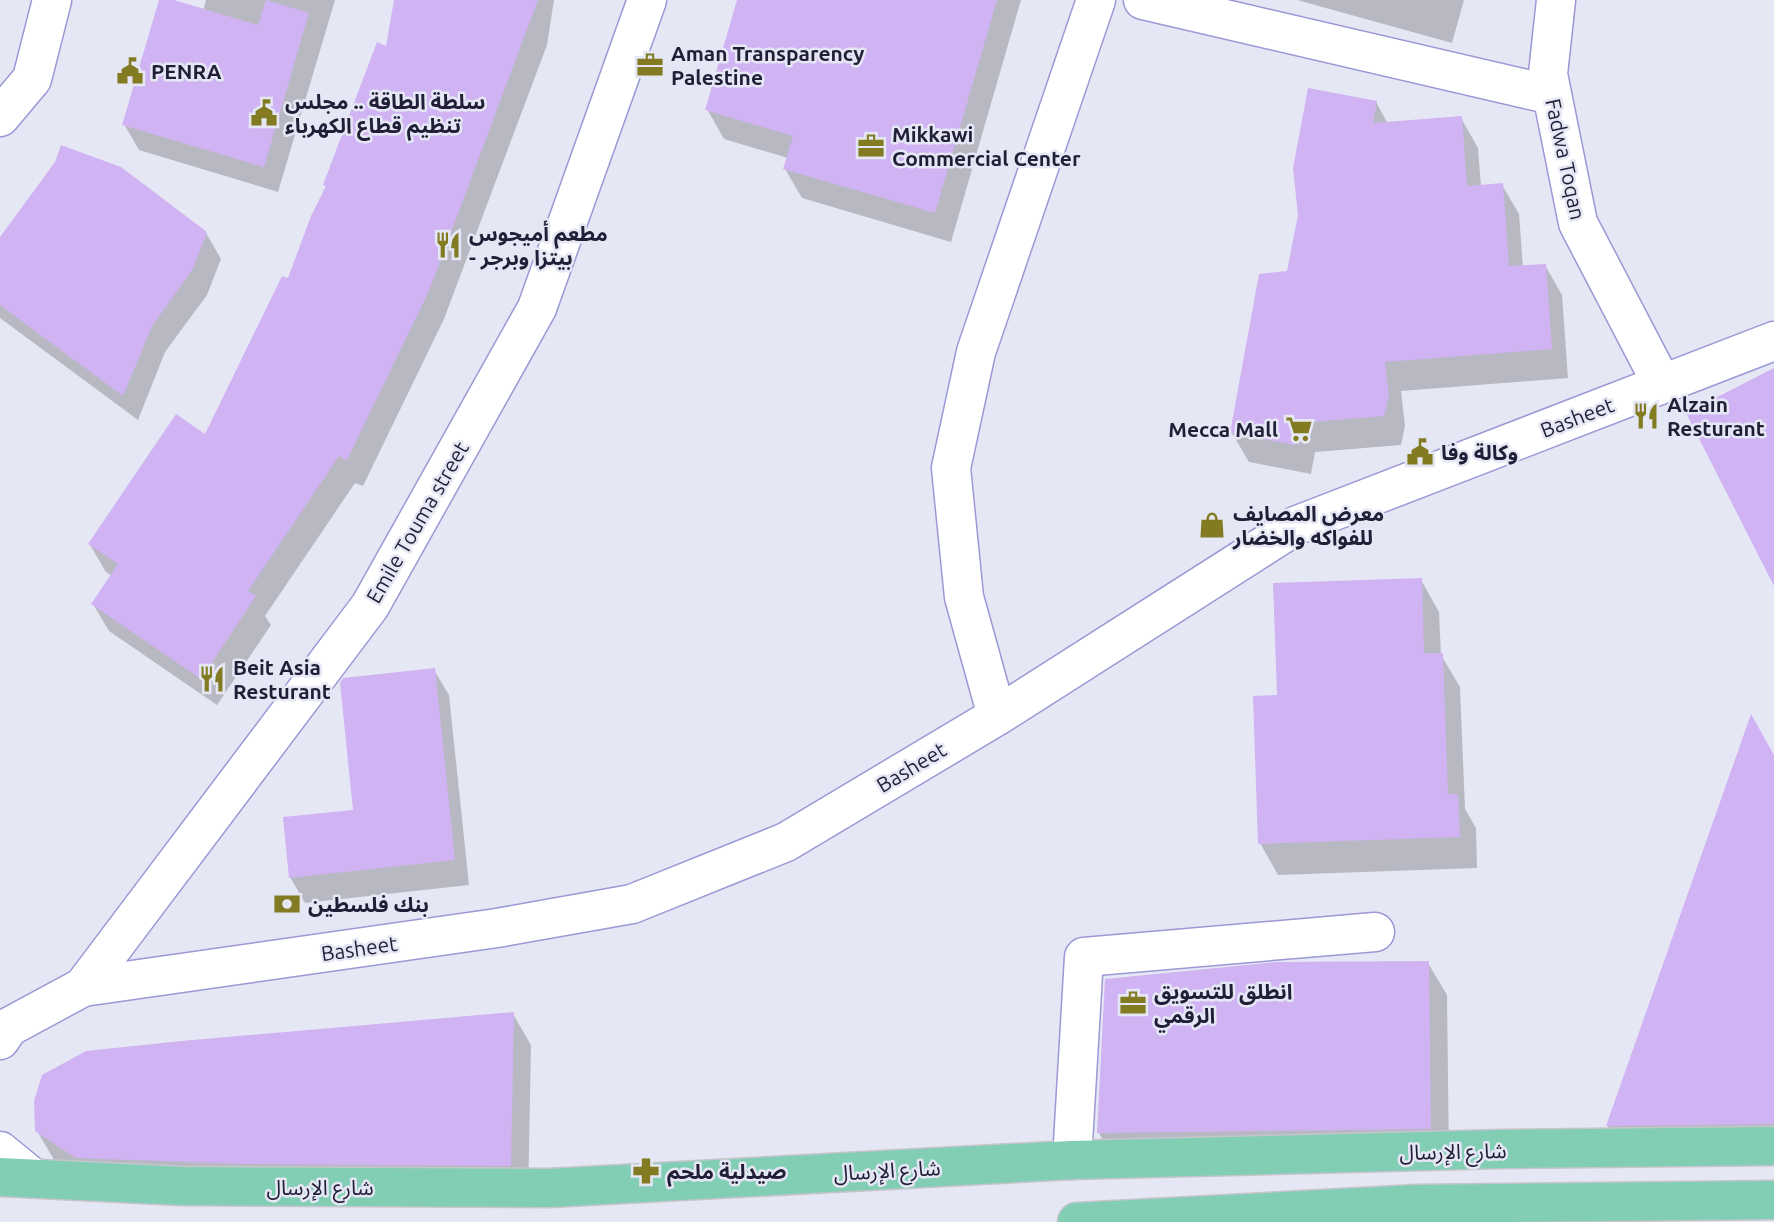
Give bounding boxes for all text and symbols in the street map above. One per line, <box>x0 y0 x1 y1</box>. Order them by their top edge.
place label: Aman Transparency Palestine <box>671 41 864 89</box>
office icon: Aman Transparency Palestine <box>635 50 665 80</box>
public building icon: PENRA <box>115 56 145 86</box>
place label: PENRA <box>151 59 222 83</box>
place label: سلطة الطاقة .. مجلس تنظيم قطاع الكهرباء <box>285 89 485 141</box>
street label: Fadwa Toqan <box>1541 96 1591 222</box>
public building icon: سلطة الطاقة .. مجلس تنظيم قطاع الكهرباء <box>249 98 279 128</box>
place label: Mikkawi Commercial Center <box>892 122 1081 170</box>
office icon: Mikkawi Commercial Center <box>856 131 886 161</box>
place label: مطعم أميجوس - بيتزا وبرجر <box>469 220 608 270</box>
restaurant icon: مطعم أميجوس - بيتزا وبرجر <box>433 230 463 260</box>
street label: Basheet <box>1537 392 1617 442</box>
place label: Alzain Resturant <box>1667 392 1765 440</box>
restaurant icon: Alzain Resturant <box>1631 401 1661 431</box>
supermarket icon: Mecca Mall <box>1284 414 1314 444</box>
place label: Mecca Mall <box>1168 417 1278 441</box>
street label: Emile Touma street <box>361 437 473 607</box>
public building icon: وكالة وفا <box>1405 437 1435 467</box>
place label: وكالة وفا <box>1441 440 1518 465</box>
place label: معرض المصايف للفواكه والخضار <box>1232 501 1384 550</box>
shop icon: معرض المصايف للفواكه والخضار <box>1197 510 1227 540</box>
place label: Beit Asia Resturant <box>233 655 331 703</box>
restaurant icon: Beit Asia Resturant <box>197 664 227 694</box>
street label: Basheet <box>872 737 950 797</box>
bank icon: بنك فلسطين <box>272 889 302 919</box>
place label: بنك فلسطين <box>308 892 429 917</box>
street label: Basheet <box>319 931 399 965</box>
place label: انطلق للتسويق الرقمي <box>1154 979 1293 1033</box>
office icon: انطلق للتسويق الرقمي <box>1118 988 1148 1018</box>
street label: شارع الإرسال <box>1399 1138 1507 1168</box>
street label: شارع الإرسال <box>833 1155 941 1189</box>
pharmacy icon: صيدلية ملحم <box>631 1156 661 1186</box>
place label: صيدلية ملحم <box>667 1159 787 1187</box>
street label: شارع الإرسال <box>266 1175 374 1203</box>

